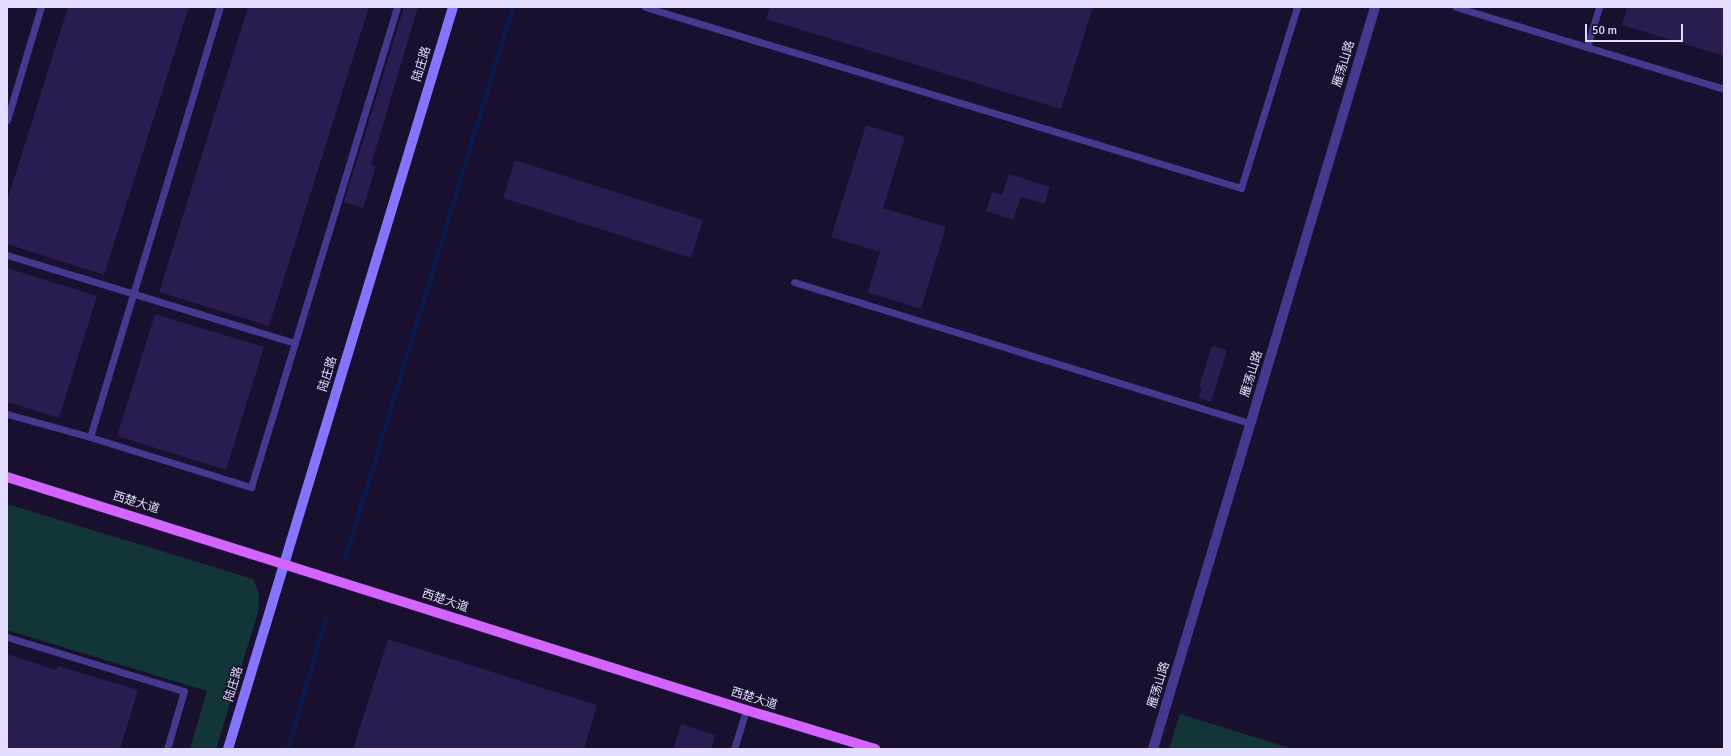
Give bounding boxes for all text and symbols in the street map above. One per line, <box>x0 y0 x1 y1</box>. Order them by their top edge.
scale bar <box>1587 16 1685 42</box>
text: 50 m <box>1592 23 1617 38</box>
street label: 雁荡山路 <box>1330 39 1358 89</box>
street label: 陆庄路 <box>410 45 434 83</box>
street label: 雁荡山路 <box>1238 349 1266 399</box>
street label: 陆庄路 <box>316 355 340 393</box>
street label: 西楚大道 <box>111 489 161 517</box>
street label: 西楚大道 <box>420 587 470 615</box>
street label: 雁荡山路 <box>1145 660 1173 710</box>
street label: 陆庄路 <box>222 665 246 703</box>
street label: 西楚大道 <box>729 685 779 713</box>

